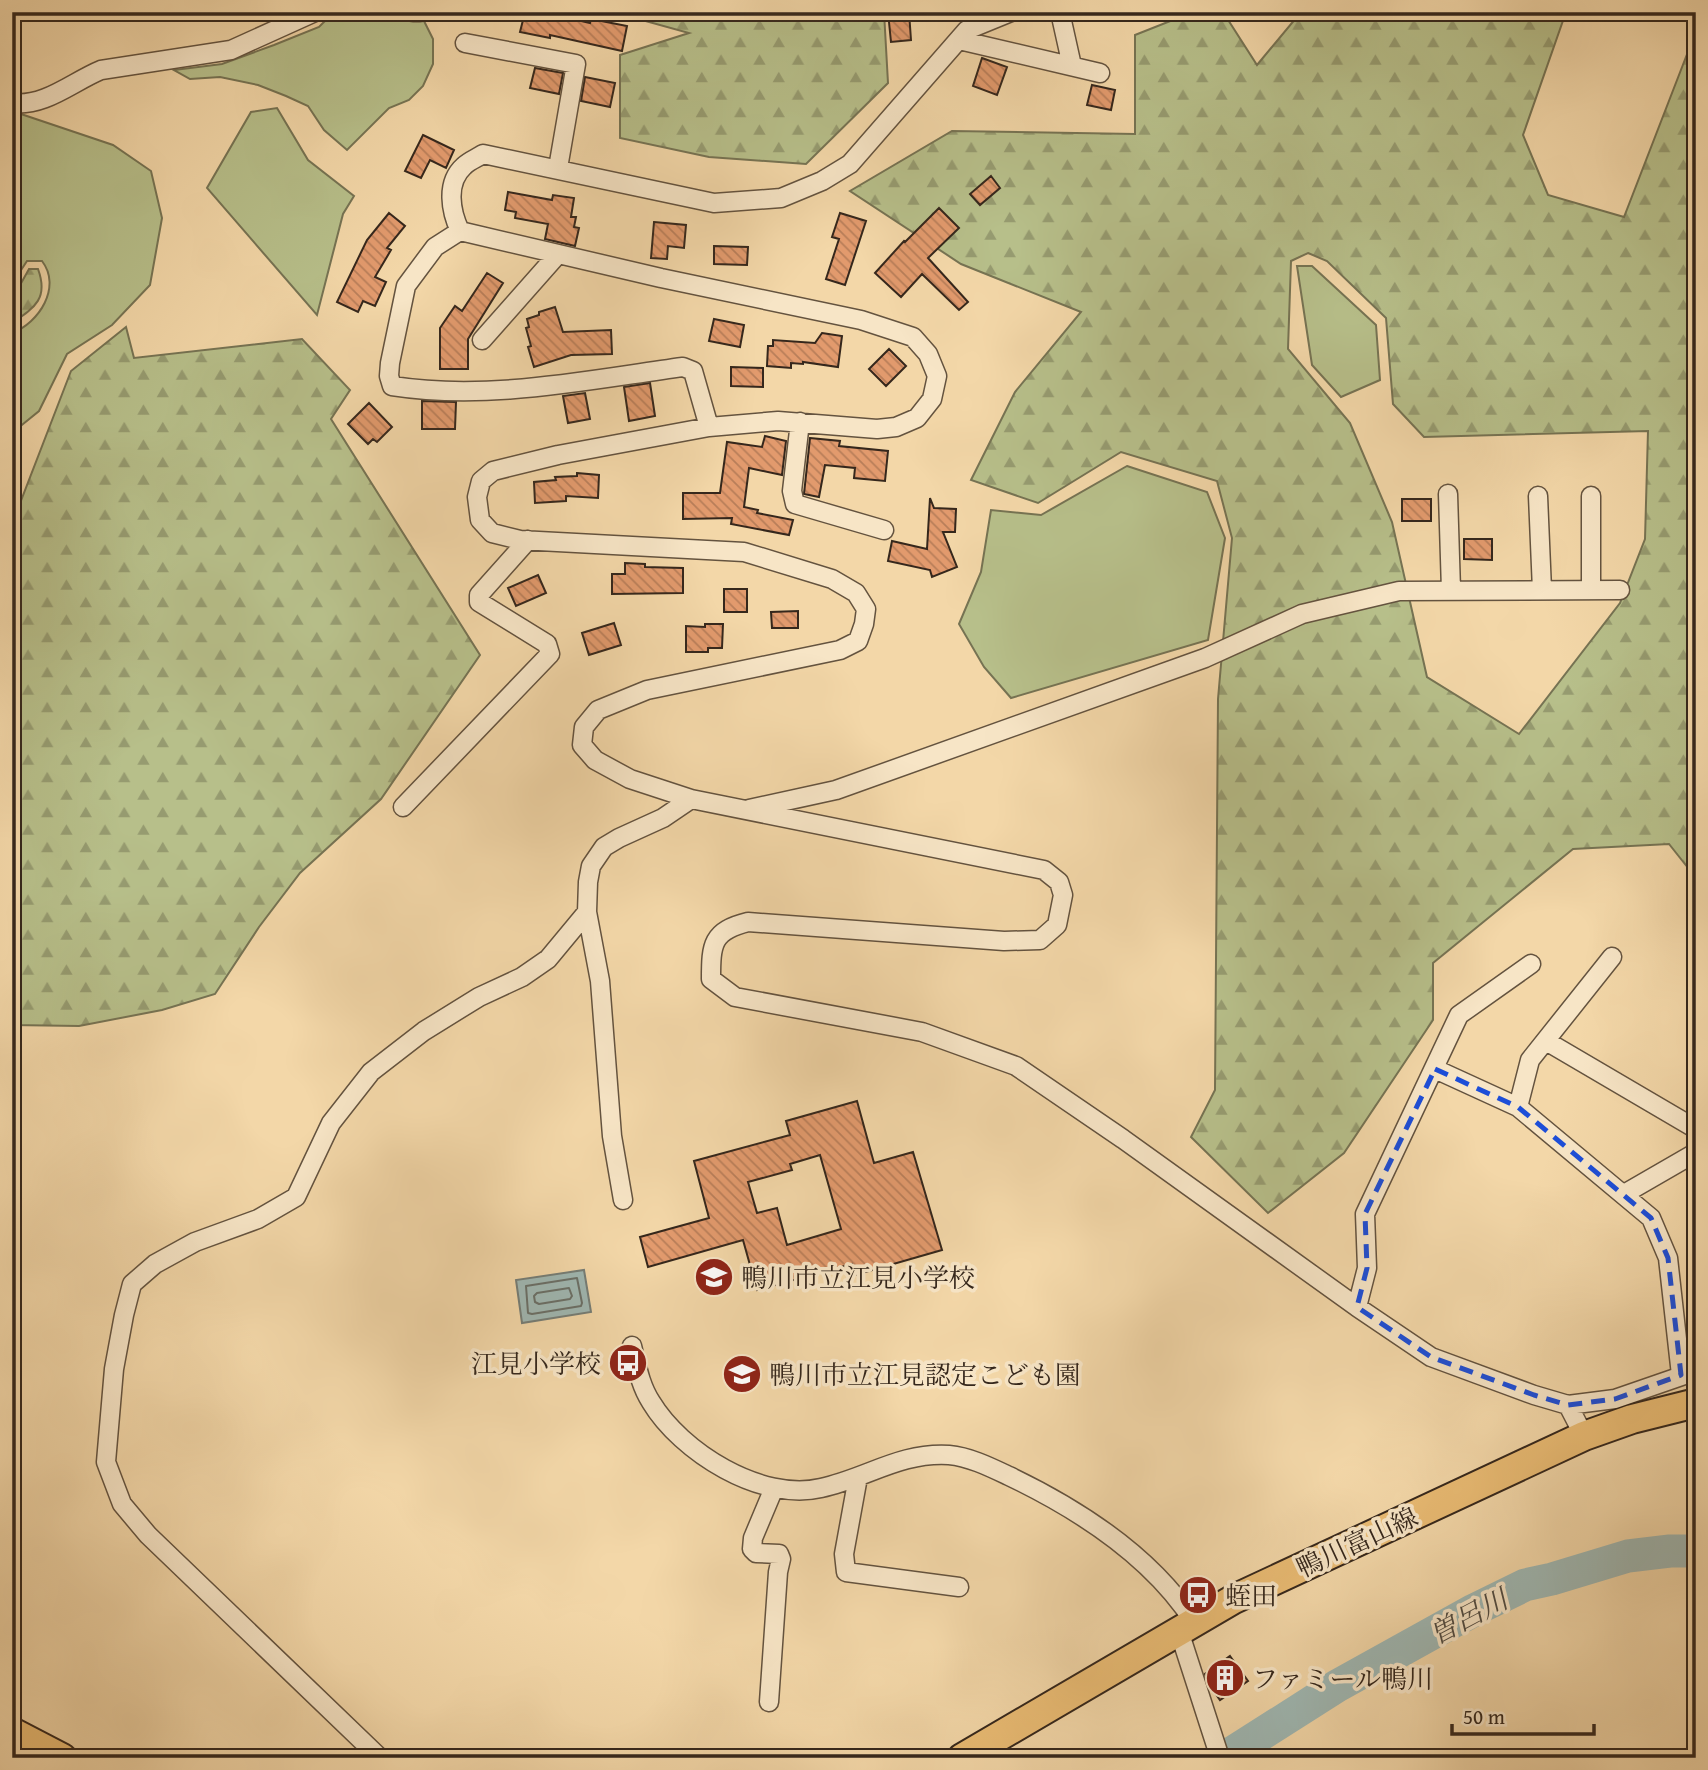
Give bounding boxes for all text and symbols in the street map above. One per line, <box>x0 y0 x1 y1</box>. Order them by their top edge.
school or university icon: 鴨川市立江見小学校 <box>693 1256 735 1298</box>
place label: 鴨川市立江見小学校 <box>741 1258 975 1297</box>
bus stop icon: 江見小学校 <box>607 1342 649 1384</box>
place label: 江見小学校 <box>471 1344 601 1383</box>
school or university icon: 鴨川市立江見認定こども園 <box>721 1353 763 1395</box>
place label: 鴨川市立江見認定こども園 <box>769 1355 1081 1394</box>
street label: 鴨川富山線 <box>1290 1497 1424 1587</box>
bus stop icon: 蛭田 <box>1177 1574 1219 1616</box>
place label: 蛭田 <box>1225 1576 1277 1615</box>
water label: 曽呂川 <box>1421 1577 1517 1654</box>
building icon: ファミール鴨川 <box>1204 1657 1246 1699</box>
place label: ファミール鴨川 <box>1252 1659 1433 1698</box>
scale bar <box>1452 1693 1594 1737</box>
text: 50 m <box>1463 1701 1505 1732</box>

